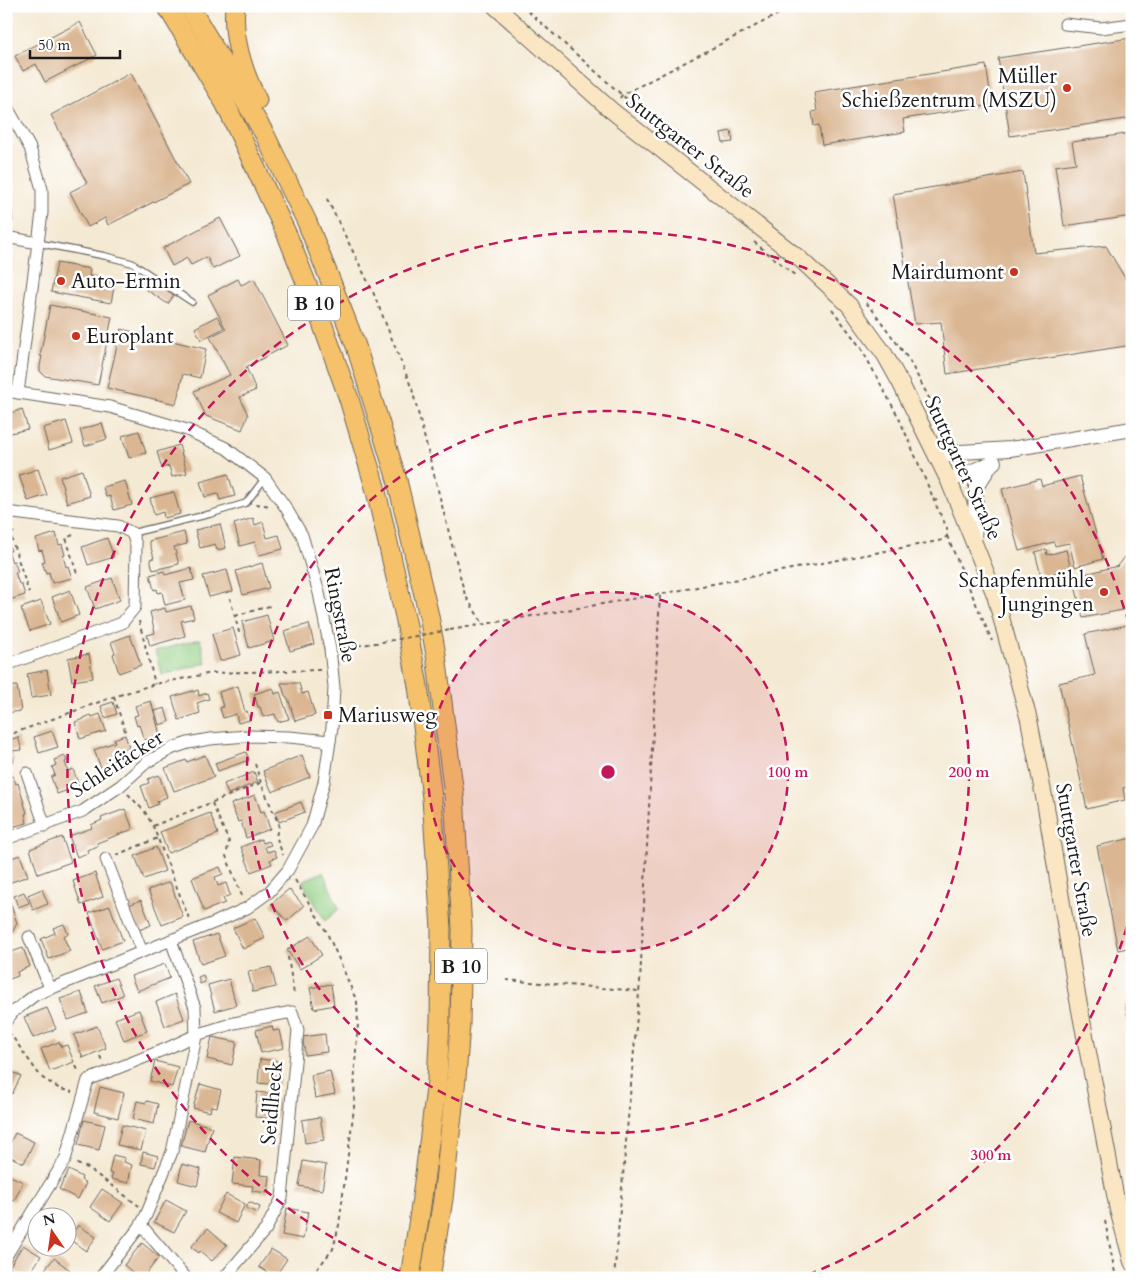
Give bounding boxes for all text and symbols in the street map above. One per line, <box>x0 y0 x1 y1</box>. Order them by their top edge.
scale bar <box>30 28 120 60</box>
text: 50 m <box>38 35 70 55</box>
place label: Müller Schießzentrum (MSZU) <box>842 62 1057 115</box>
marker: Müller Schießzentrum (MSZU) <box>1061 82 1073 94</box>
street label: Stuttgarter Straße <box>620 87 760 205</box>
place label: Mairdumont <box>891 258 1004 287</box>
marker: Mairdumont <box>1008 266 1020 278</box>
place label: Auto-Ermin <box>71 267 181 296</box>
marker: Auto-Ermin <box>55 275 67 287</box>
road number: B 10 <box>288 286 340 320</box>
place label: Europlant <box>86 322 174 351</box>
marker: Europlant <box>70 330 82 342</box>
street label: Stuttgarter Straße <box>917 391 1009 545</box>
street label: Ringstraße <box>317 565 363 665</box>
place label: Schapfenmühle Jungingen <box>959 566 1094 619</box>
marker: Schapfenmühle Jungingen <box>1098 586 1110 598</box>
place label: Mariusweg <box>338 701 437 730</box>
marker: Mariusweg <box>322 709 334 721</box>
street label: Schleifäcker <box>65 723 170 805</box>
text: 100 m <box>768 762 809 782</box>
text: 200 m <box>949 762 990 782</box>
centre of rings <box>599 763 617 781</box>
street label: Stuttgarter Straße <box>1048 781 1104 939</box>
road number: B 10 <box>435 948 487 984</box>
street label: Seidlheck <box>254 1059 290 1146</box>
text: 300 m <box>971 1145 1012 1165</box>
north arrow <box>28 1206 78 1256</box>
text: N <box>41 1209 57 1230</box>

